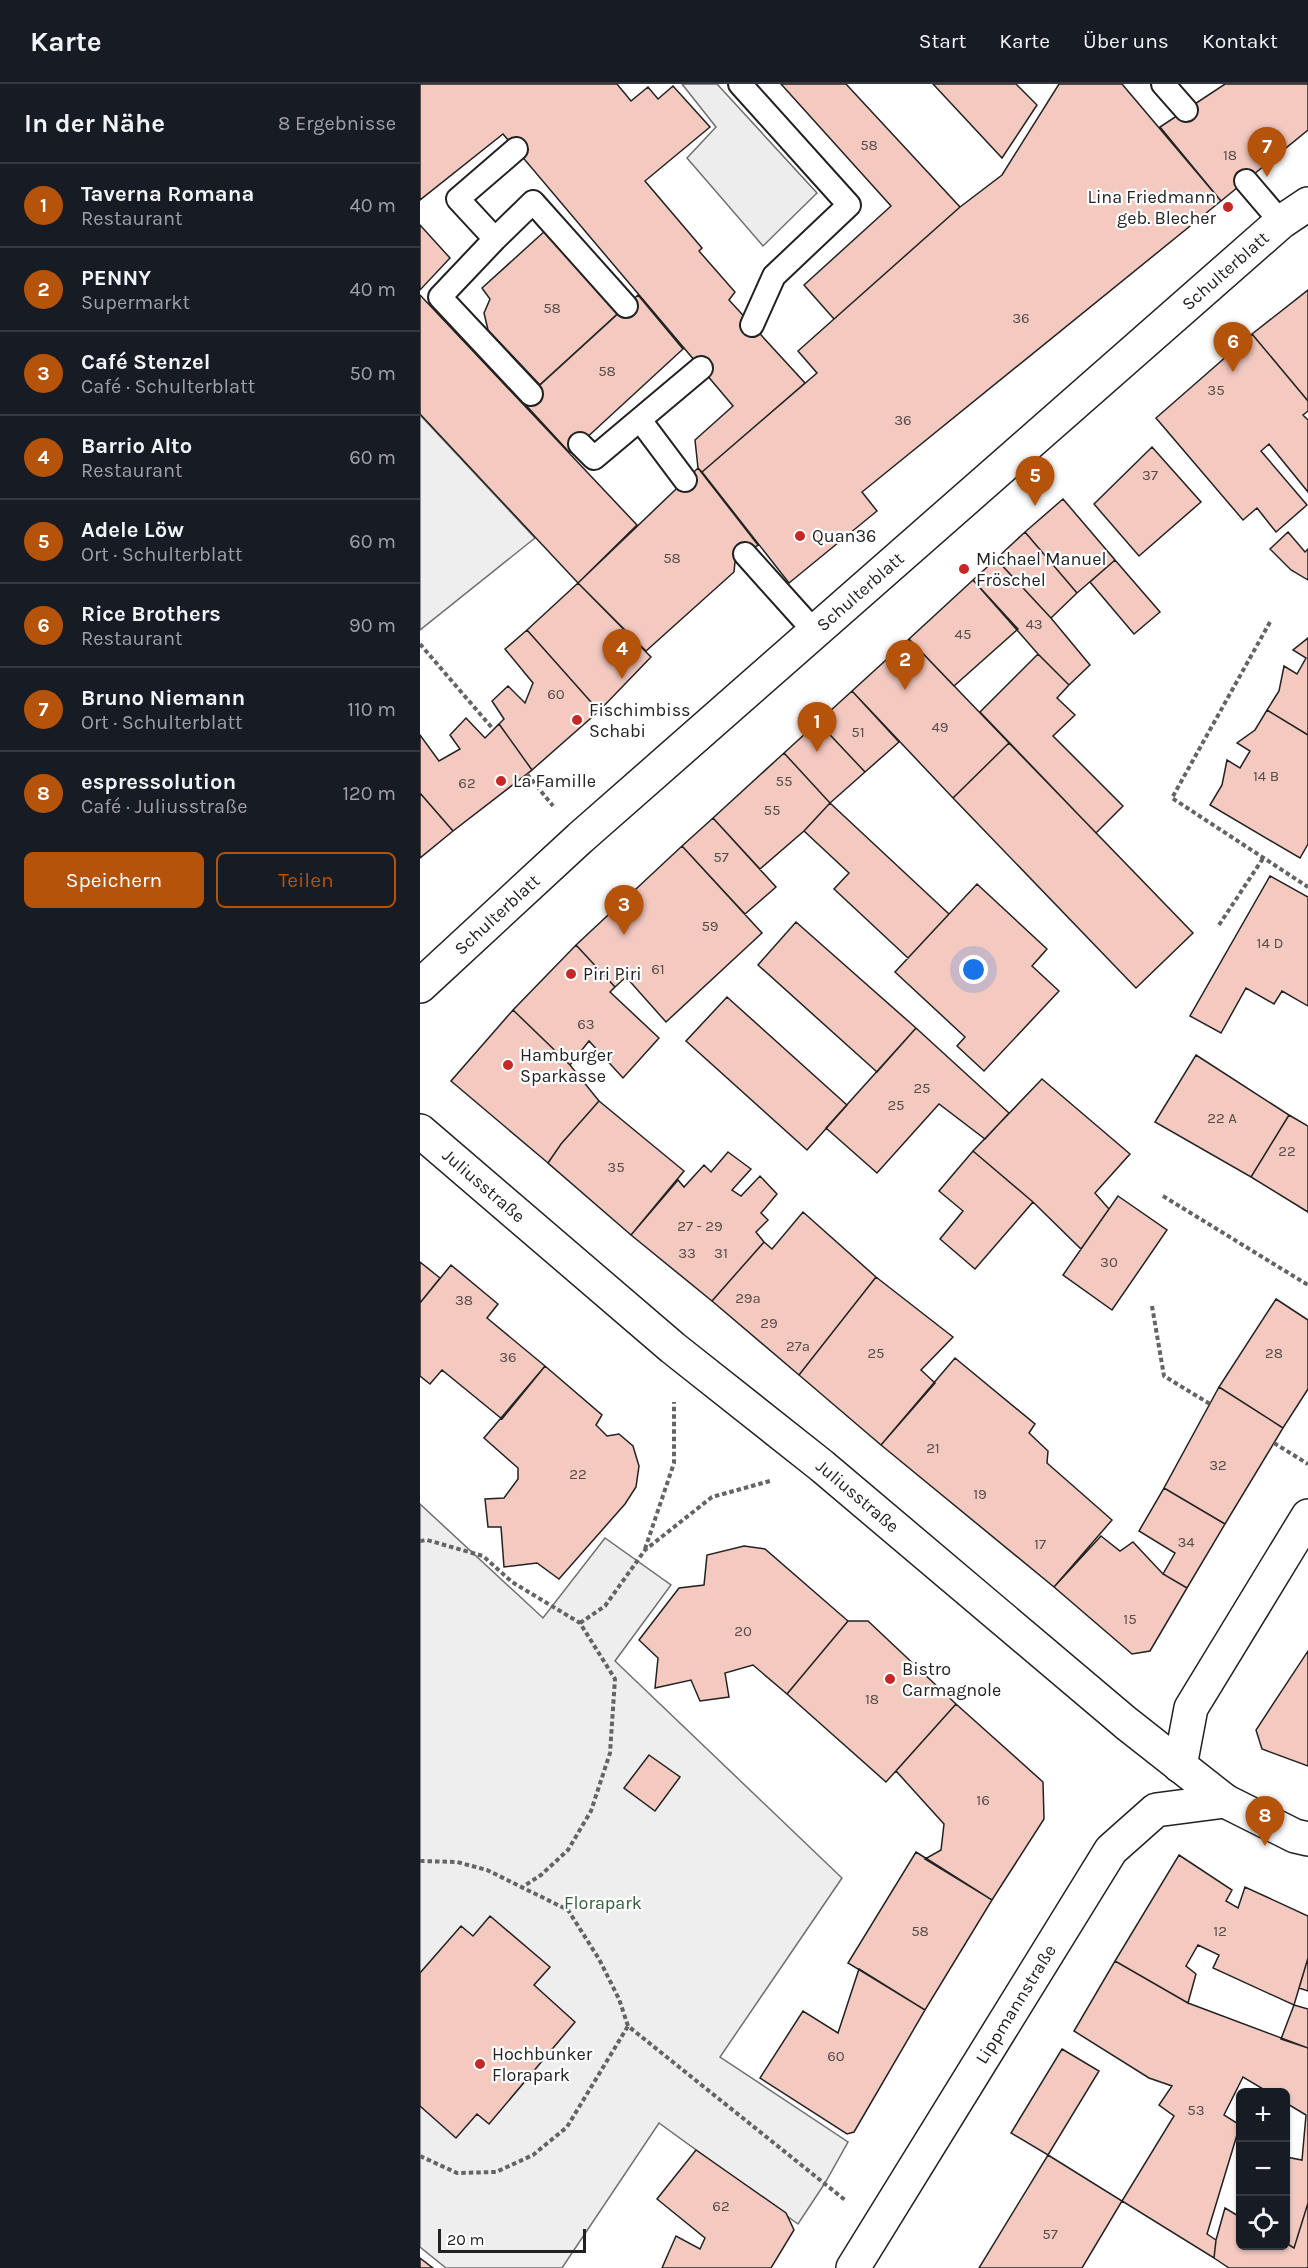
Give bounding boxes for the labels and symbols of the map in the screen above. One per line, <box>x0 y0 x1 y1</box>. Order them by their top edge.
pin: 7 <box>1248 128 1286 177</box>
house number: 58 <box>860 136 878 154</box>
house number: 18 <box>1223 146 1237 164</box>
place label: Lina Friedmann geb. Blecher <box>1087 186 1216 229</box>
marker: Lina Friedmann geb. Blecher <box>1221 200 1235 214</box>
street label: Schulterblatt <box>1177 227 1274 315</box>
house number: 58 <box>543 299 561 317</box>
house number: 36 <box>1012 309 1030 327</box>
pin: 6 <box>1214 322 1252 372</box>
house number: 58 <box>598 362 616 380</box>
house number: 35 <box>1207 381 1225 399</box>
house number: 36 <box>894 411 912 429</box>
pin: 5 <box>1016 456 1054 506</box>
house number: 37 <box>1142 466 1158 484</box>
place label: Quan36 <box>812 525 876 547</box>
marker: Quan36 <box>793 529 807 543</box>
street label: Schulterblatt <box>812 547 909 636</box>
place label: Michael Manuel Fröschel <box>976 548 1106 591</box>
house number: 58 <box>663 549 681 567</box>
marker: Michael Manuel Fröschel <box>957 562 971 576</box>
house number: 43 <box>1025 615 1043 633</box>
house number: 45 <box>955 625 971 643</box>
pin: 4 <box>602 630 642 679</box>
pin: 2 <box>886 640 924 690</box>
house number: 60 <box>547 685 565 703</box>
place label: Fischimbiss Schabi <box>589 699 691 742</box>
pin: 1 <box>798 702 836 752</box>
marker: Fischimbiss Schabi <box>570 713 584 727</box>
house number: 49 <box>931 718 949 736</box>
house number: 51 <box>851 723 865 741</box>
house number: 14 B <box>1253 767 1279 785</box>
place label: La Famille <box>513 770 596 792</box>
house number: 55 <box>776 772 792 790</box>
house number: 62 <box>458 774 476 792</box>
marker: La Famille <box>494 774 508 788</box>
house number: 55 <box>764 801 780 819</box>
house number: 57 <box>713 848 729 866</box>
street label: Schulterblatt <box>450 870 545 960</box>
pin: 3 <box>604 886 644 935</box>
house number: 59 <box>701 917 719 935</box>
house number: 14 D <box>1257 934 1283 952</box>
your location <box>959 955 988 984</box>
house number: 61 <box>651 960 665 978</box>
place label: Piri Piri <box>583 963 642 985</box>
marker: Piri Piri <box>564 967 578 981</box>
house number: 63 <box>577 1015 595 1033</box>
place label: Hamburger Sparkasse <box>520 1044 613 1087</box>
marker: Hamburger Sparkasse <box>501 1058 515 1072</box>
house number: 25 <box>913 1079 931 1097</box>
house number: 25 <box>887 1096 905 1114</box>
house number: 22 A <box>1207 1109 1237 1127</box>
house number: 22 <box>1278 1142 1296 1160</box>
street label: Juliusstraße <box>438 1144 530 1227</box>
house number: 35 <box>607 1158 625 1176</box>
house number: 27 - 29 <box>677 1217 723 1235</box>
house number: 33 <box>678 1244 696 1262</box>
house number: 31 <box>714 1244 728 1262</box>
house number: 30 <box>1100 1253 1118 1271</box>
house number: 29a <box>735 1289 761 1307</box>
house number: 38 <box>455 1291 473 1309</box>
house number: 29 <box>760 1314 778 1332</box>
house number: 27a <box>786 1337 810 1355</box>
house number: 25 <box>867 1344 885 1362</box>
house number: 28 <box>1265 1344 1283 1362</box>
house number: 36 <box>499 1348 517 1366</box>
house number: 21 <box>926 1439 940 1457</box>
street label: Juliusstraße <box>812 1455 904 1537</box>
house number: 32 <box>1209 1456 1227 1474</box>
house number: 22 <box>569 1465 587 1483</box>
house number: 19 <box>973 1485 987 1503</box>
house number: 34 <box>1177 1533 1195 1551</box>
house number: 17 <box>1034 1535 1046 1553</box>
house number: 15 <box>1123 1610 1137 1628</box>
house number: 20 <box>734 1622 752 1640</box>
place label: Bistro Carmagnole <box>902 1658 1001 1701</box>
marker: Bistro Carmagnole <box>883 1672 897 1686</box>
house number: 18 <box>865 1690 879 1708</box>
house number: 16 <box>976 1791 990 1809</box>
pin: 8 <box>1246 1796 1284 1846</box>
park label: Florapark <box>564 1892 642 1914</box>
house number: 58 <box>911 1922 929 1940</box>
house number: 12 <box>1213 1922 1227 1940</box>
street label: Lippmannstraße <box>971 1940 1061 2068</box>
place label: Hochbunker Florapark <box>492 2043 593 2086</box>
house number: 60 <box>827 2047 845 2065</box>
marker: Hochbunker Florapark <box>473 2057 487 2071</box>
house number: 53 <box>1187 2101 1205 2119</box>
house number: 62 <box>712 2197 730 2215</box>
house number: 57 <box>1042 2225 1058 2243</box>
scale bar <box>438 2226 586 2254</box>

